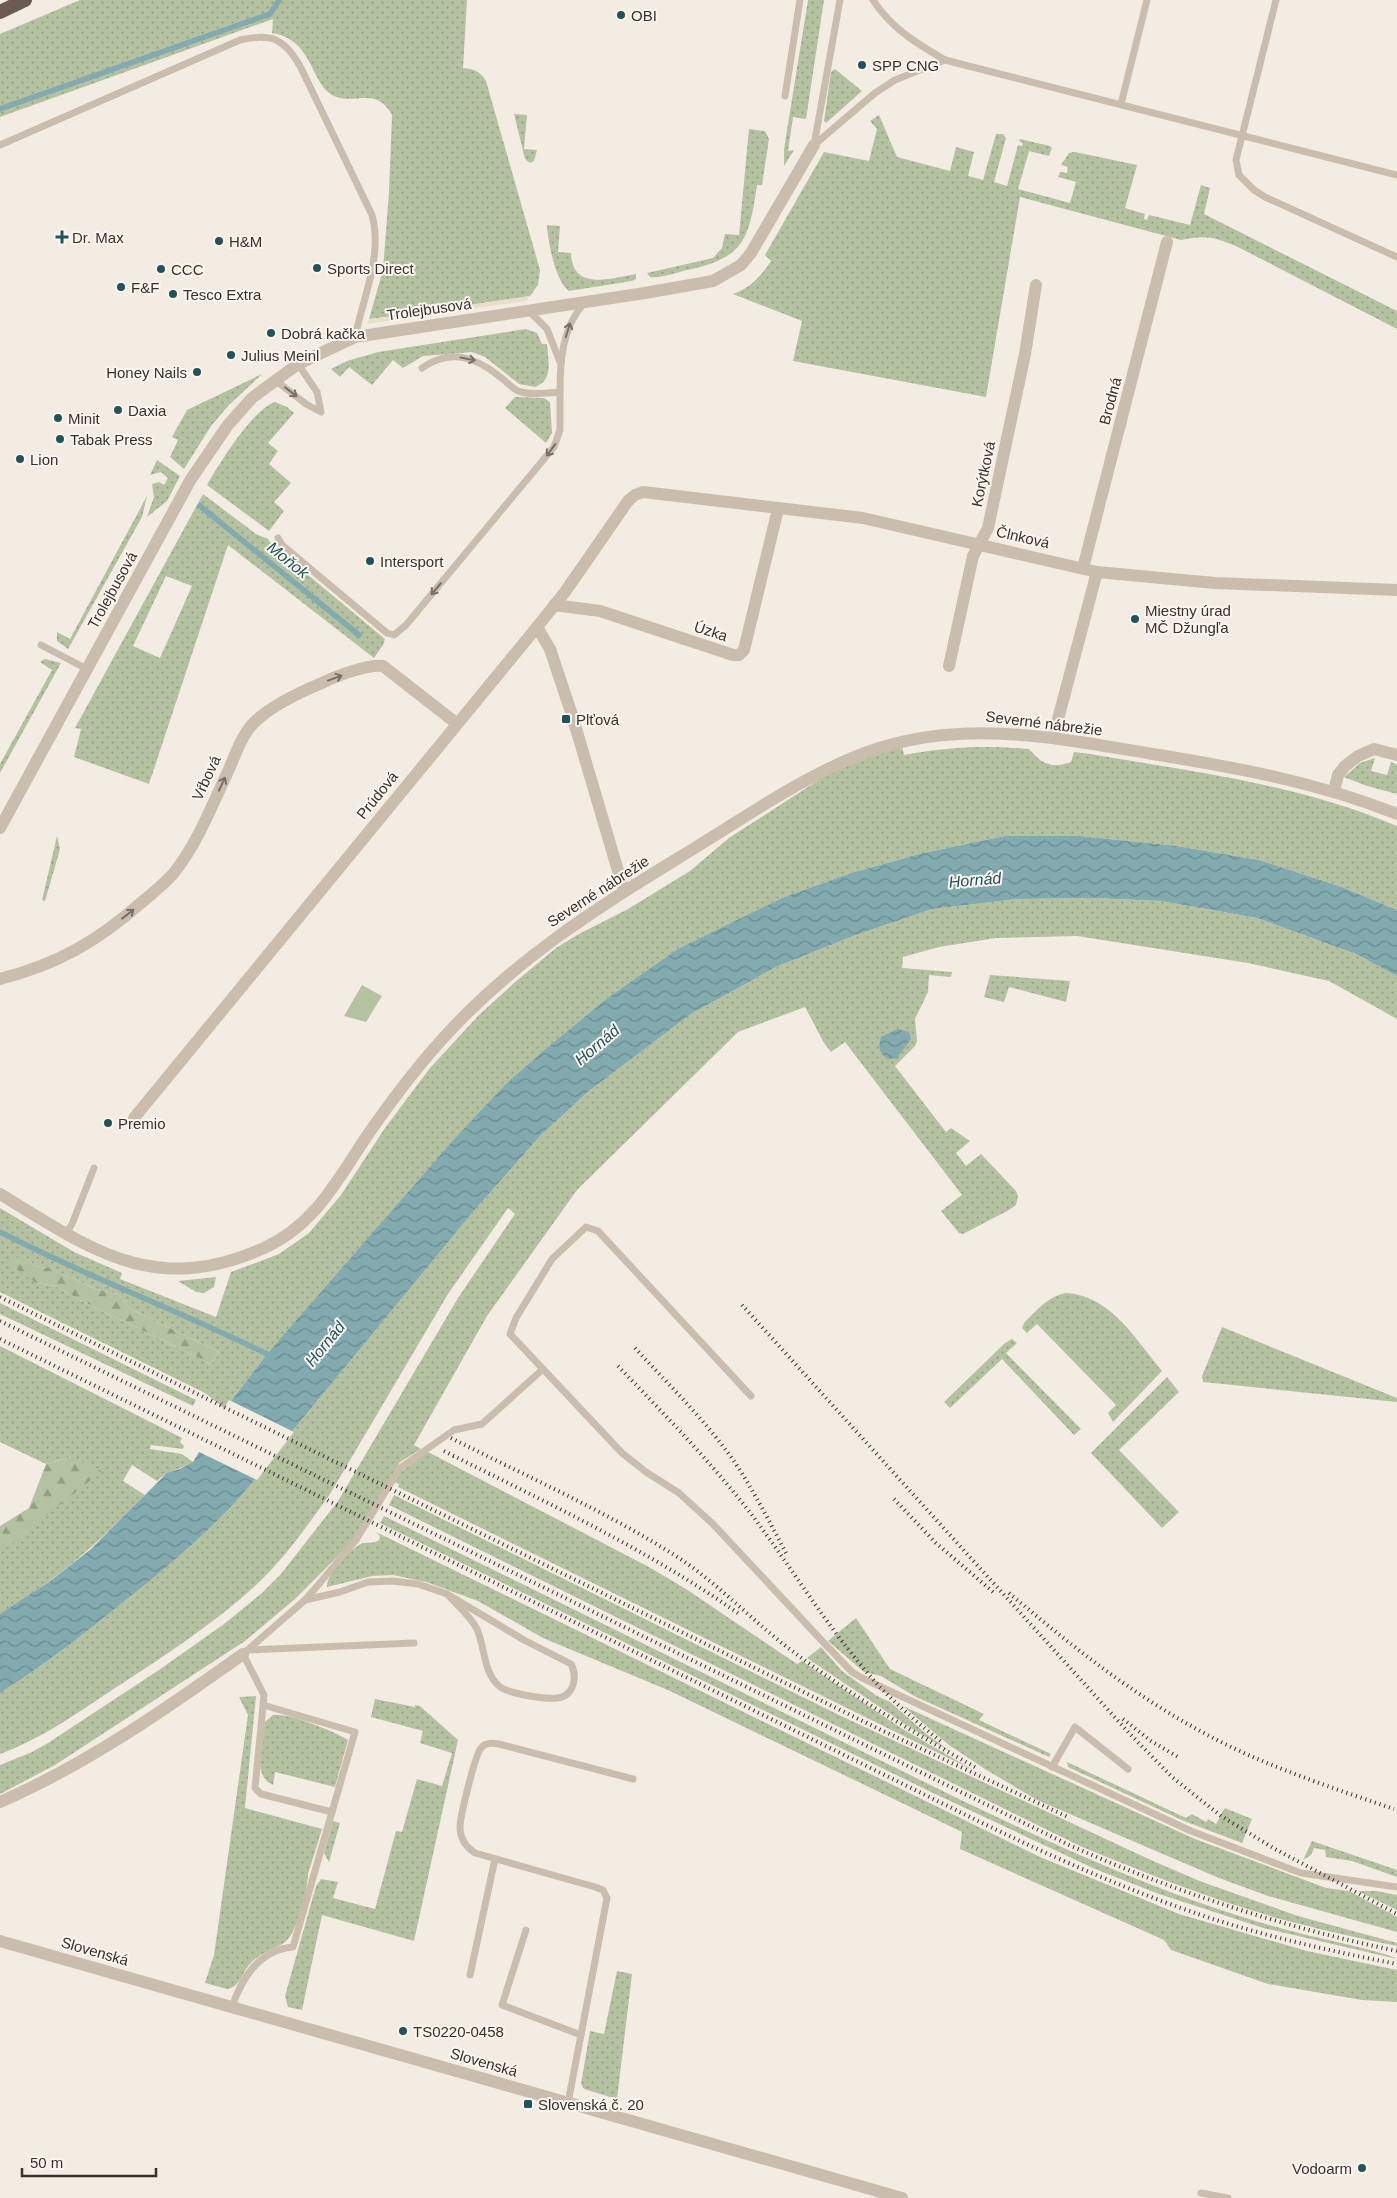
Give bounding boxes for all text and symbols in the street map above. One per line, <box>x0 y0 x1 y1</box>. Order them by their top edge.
place label: OBI <box>631 7 657 24</box>
marker: OBI <box>615 9 627 21</box>
place label: SPP CNG <box>872 57 939 74</box>
marker: SPP CNG <box>856 59 868 71</box>
place label: Dr. Max <box>72 229 124 246</box>
marker: Dr. Max <box>56 231 68 243</box>
place label: H&M <box>229 233 262 250</box>
marker: H&M <box>213 235 225 247</box>
place label: Sports Direct <box>327 260 415 277</box>
place label: CCC <box>171 261 204 278</box>
marker: Sports Direct <box>311 262 323 274</box>
marker: CCC <box>155 263 167 275</box>
place label: F&F <box>131 279 159 296</box>
marker: F&F <box>115 281 127 293</box>
place label: Tesco Extra <box>183 286 262 303</box>
marker: Tesco Extra <box>167 288 179 300</box>
street label: Trolejbusová <box>386 295 473 323</box>
one-way arrow <box>564 323 574 339</box>
place label: Dobrá kačka <box>281 325 366 342</box>
marker: Dobrá kačka <box>265 327 277 339</box>
place label: Julius Meinl <box>241 347 319 364</box>
marker: Julius Meinl <box>225 349 237 361</box>
one-way arrow <box>460 354 476 364</box>
place label: Honey Nails <box>106 364 187 381</box>
marker: Honey Nails <box>191 366 203 378</box>
street label: Brodná <box>1096 375 1125 427</box>
one-way arrow <box>284 386 297 397</box>
place label: Daxia <box>128 402 167 419</box>
marker: Daxia <box>112 404 124 416</box>
place label: Minit <box>68 410 101 427</box>
marker: Minit <box>52 412 64 424</box>
place label: Tabak Press <box>70 431 153 448</box>
marker: Tabak Press <box>54 433 66 445</box>
street label: Korýtková <box>968 439 998 508</box>
one-way arrow <box>546 443 556 457</box>
place label: Lion <box>30 451 58 468</box>
marker: Lion <box>14 453 26 465</box>
street label: Člnková <box>995 523 1052 552</box>
water label: Moňok <box>264 538 313 582</box>
street label: Trolejbusová <box>84 548 140 631</box>
place label: Intersport <box>380 553 444 570</box>
marker: Intersport <box>364 555 376 567</box>
one-way arrow <box>431 582 442 595</box>
place label: Miestny úrad MČ Džungľa <box>1145 602 1231 636</box>
marker: Miestny úrad MČ Džungľa <box>1129 613 1141 625</box>
street label: Úzka <box>692 618 730 645</box>
one-way arrow <box>326 673 342 682</box>
street label: Severné nábrežie <box>985 707 1103 739</box>
place label: Plťová <box>576 711 620 728</box>
marker: Plťová <box>560 713 572 725</box>
street label: Vŕbová <box>188 752 224 803</box>
street label: Prúdová <box>353 767 402 822</box>
one-way arrow <box>217 777 227 792</box>
street label: Severné nábrežie <box>544 852 652 930</box>
water label: Hornád <box>948 869 1003 891</box>
one-way arrow <box>122 909 135 920</box>
water label: Hornád <box>571 1021 623 1068</box>
place label: Premio <box>118 1115 166 1132</box>
marker: Premio <box>102 1117 114 1129</box>
water label: Hornád <box>302 1317 349 1370</box>
street label: Slovenská <box>59 1933 131 1969</box>
place label: TS0220-0458 <box>413 2023 504 2040</box>
marker: TS0220-0458 <box>397 2025 409 2037</box>
street label: Slovenská <box>448 2044 520 2080</box>
place label: Slovenská č. 20 <box>538 2096 644 2113</box>
marker: Slovenská č. 20 <box>522 2098 534 2110</box>
scale bar <box>22 2146 156 2178</box>
text: 50 m <box>30 2154 63 2171</box>
place label: Vodoarm <box>1292 2160 1352 2177</box>
marker: Vodoarm <box>1356 2162 1368 2174</box>

